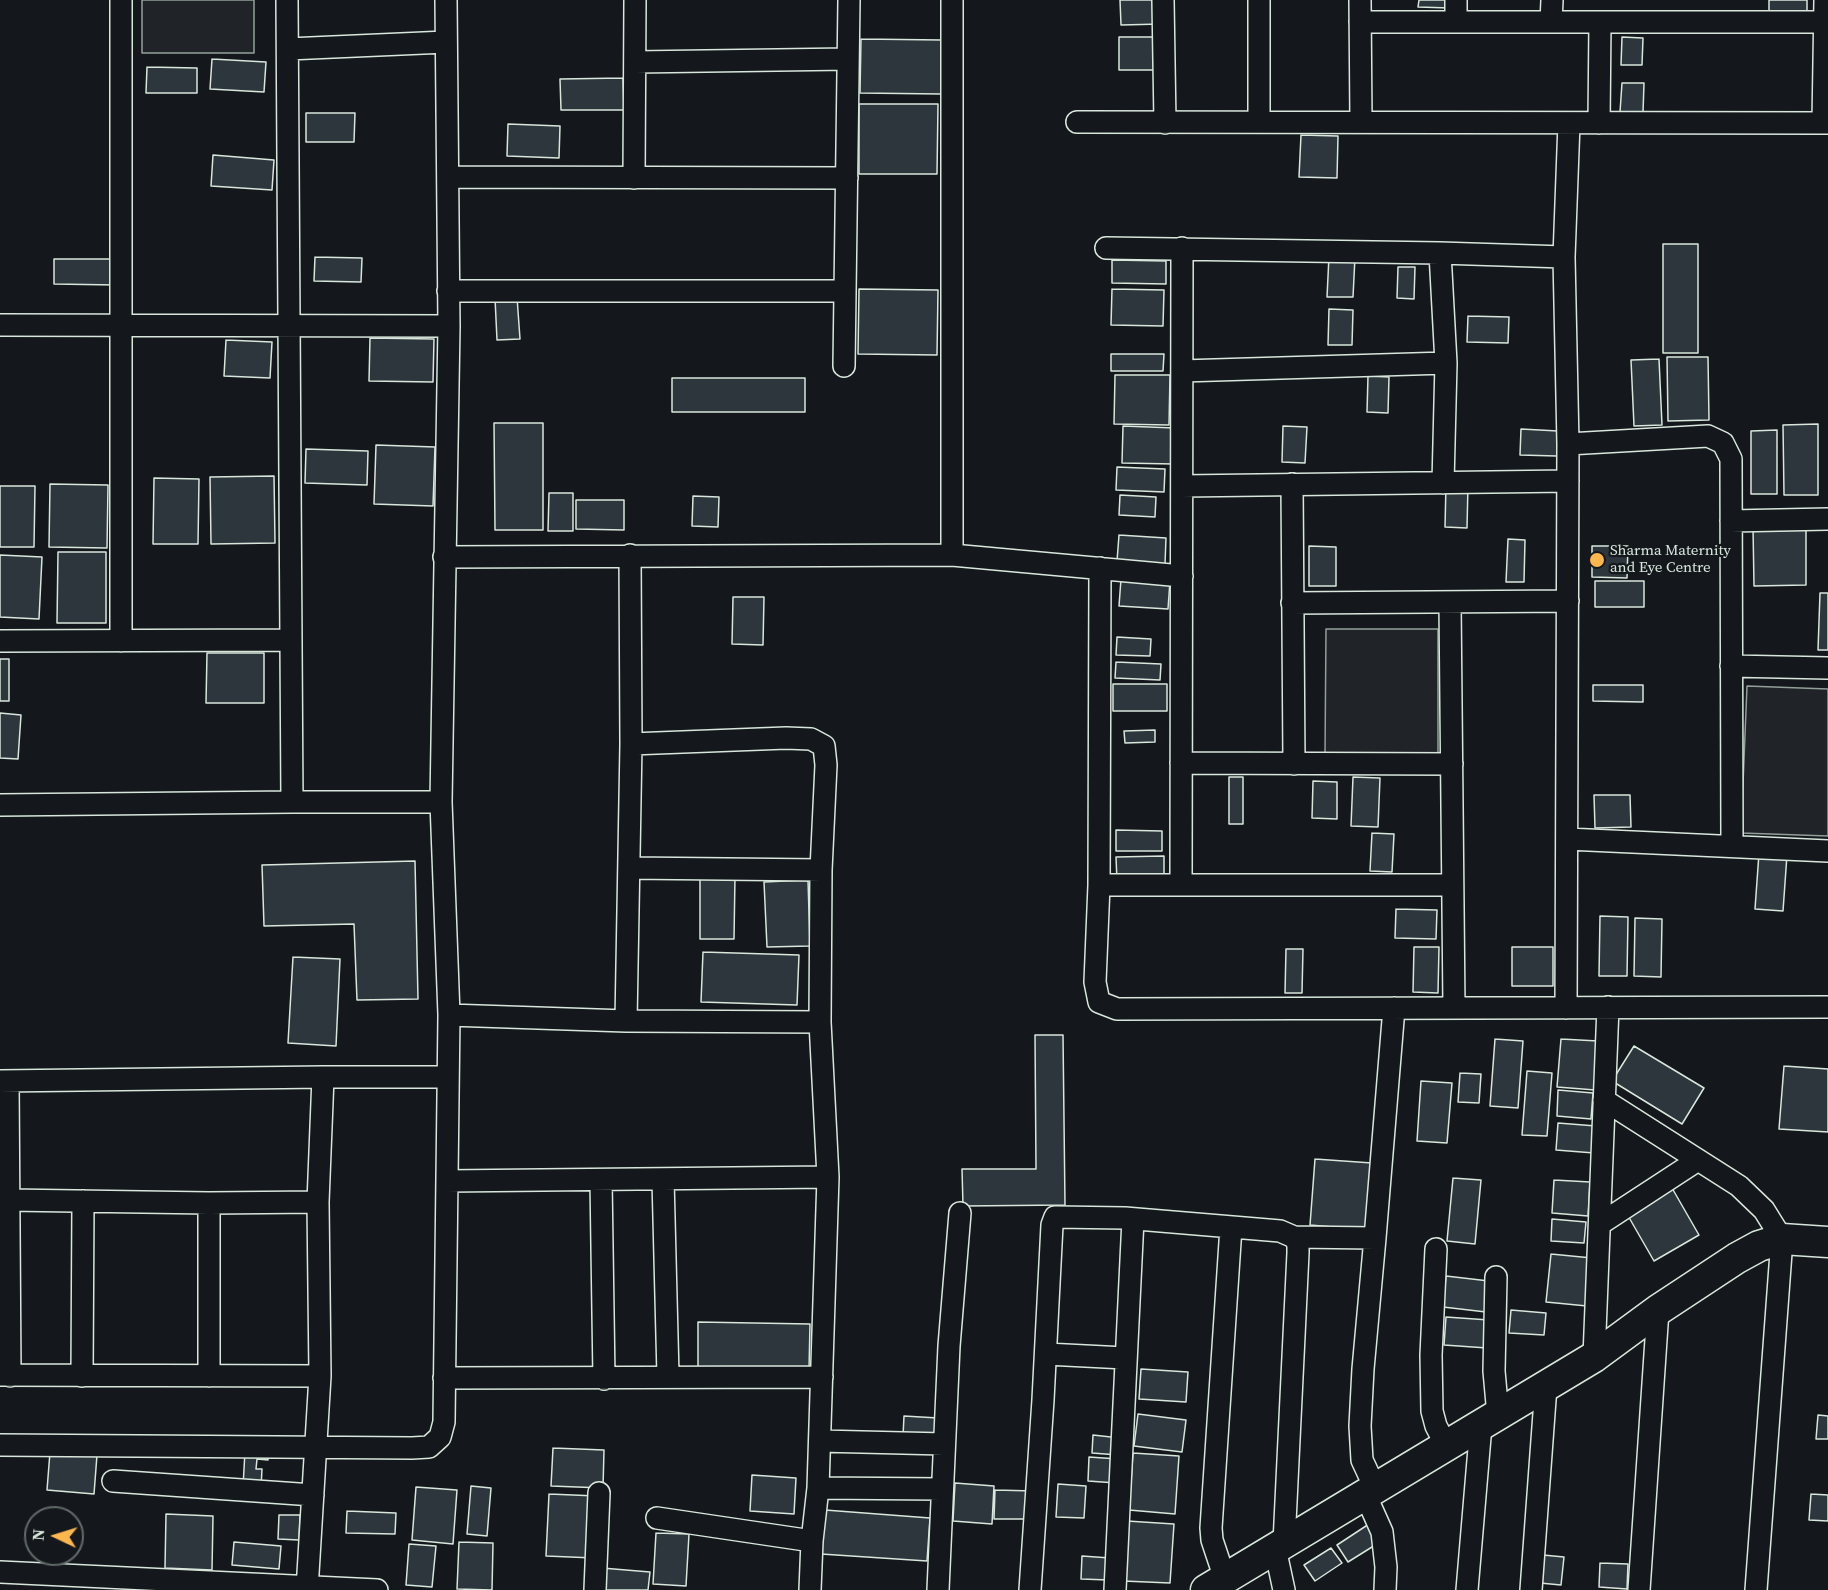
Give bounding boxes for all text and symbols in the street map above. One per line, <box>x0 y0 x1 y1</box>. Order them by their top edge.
place label: Sharma Maternity and Eye Centre <box>1610 542 1731 577</box>
marker: Sharma Maternity and Eye Centre <box>1588 551 1606 569</box>
north arrow <box>24 1506 84 1566</box>
text: N <box>27 1528 49 1541</box>

